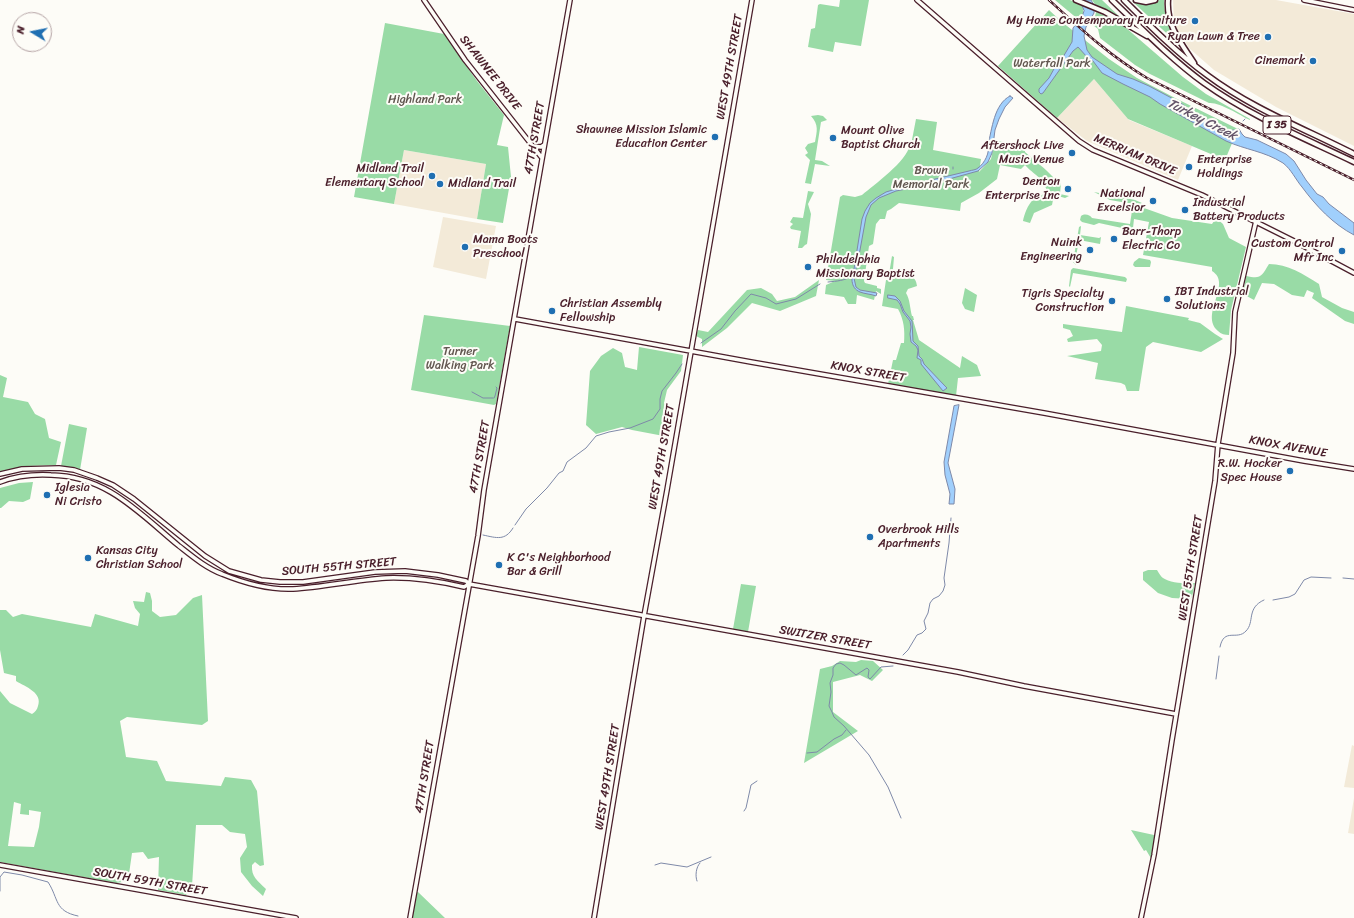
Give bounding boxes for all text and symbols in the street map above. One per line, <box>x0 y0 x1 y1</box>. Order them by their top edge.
north arrow <box>12 12 52 52</box>
street label: WEST 49TH STREET <box>714 13 746 121</box>
place label: My Home Contemporary Furniture <box>1007 14 1187 28</box>
marker: My Home Contemporary Furniture <box>1190 16 1200 26</box>
text: N <box>11 25 31 35</box>
place label: Ryan Lawn & Tree <box>1168 30 1260 44</box>
marker: Ryan Lawn & Tree <box>1263 32 1273 42</box>
street label: SHAWNEE DRIVE <box>456 33 524 113</box>
place label: Cinemark <box>1255 54 1305 68</box>
marker: Cinemark <box>1308 56 1318 66</box>
park label: Waterfall Park <box>1013 57 1091 71</box>
park label: Highland Park <box>388 93 462 107</box>
water label: Turkey Creek <box>1165 96 1239 144</box>
street label: 47TH STREET <box>522 100 548 176</box>
road number: I 35 <box>1263 116 1291 134</box>
place label: Shawnee Mission Islamic Education Center <box>576 123 707 151</box>
place label: Mount Olive Baptist Church <box>841 124 920 152</box>
street label: MERRIAM DRIVE <box>1092 131 1178 179</box>
marker: Shawnee Mission Islamic Education Center <box>710 132 720 142</box>
marker: Mount Olive Baptist Church <box>828 133 838 143</box>
place label: Aftershock Live Music Venue <box>981 139 1064 167</box>
marker: Aftershock Live Music Venue <box>1067 148 1077 158</box>
place label: Enterprise Holdings <box>1197 153 1252 181</box>
place label: Midland Trail Elementary School <box>325 162 424 190</box>
marker: Enterprise Holdings <box>1184 162 1194 172</box>
park label: Brown Memorial Park <box>893 164 969 192</box>
marker: Midland Trail Elementary School <box>427 171 437 181</box>
place label: Denton Enterprise Inc <box>985 175 1060 203</box>
place label: Midland Trail <box>448 177 516 191</box>
marker: Midland Trail <box>435 179 445 189</box>
marker: Denton Enterprise Inc <box>1063 184 1073 194</box>
place label: National Excelsior <box>1097 187 1145 215</box>
marker: National Excelsior <box>1148 196 1158 206</box>
place label: Industrial Battery Products <box>1193 196 1285 224</box>
marker: Industrial Battery Products <box>1180 205 1190 215</box>
place label: Barr-Thorp Electric Co <box>1122 225 1181 253</box>
place label: Mama Boots Preschool <box>473 233 538 261</box>
marker: Barr-Thorp Electric Co <box>1109 234 1119 244</box>
place label: Nuink Engineering <box>1020 236 1082 264</box>
place label: Custom Control Mfr Inc <box>1251 237 1334 265</box>
marker: Mama Boots Preschool <box>460 242 470 252</box>
marker: Nuink Engineering <box>1085 245 1095 255</box>
marker: Custom Control Mfr Inc <box>1337 246 1347 256</box>
place label: Philadelphia Missionary Baptist <box>816 253 915 281</box>
marker: Philadelphia Missionary Baptist <box>803 262 813 272</box>
place label: IBT Industrial Solutions <box>1175 285 1249 313</box>
place label: Tigris Specialty Construction <box>1021 287 1104 315</box>
marker: IBT Industrial Solutions <box>1162 294 1172 304</box>
marker: Tigris Specialty Construction <box>1107 296 1117 306</box>
place label: Christian Assembly Fellowship <box>560 297 662 325</box>
marker: Christian Assembly Fellowship <box>547 306 557 316</box>
park label: Turner Walking Park <box>426 345 494 373</box>
street label: KNOX STREET <box>830 358 906 386</box>
street label: WEST 49TH STREET <box>646 403 678 511</box>
street label: 47TH STREET <box>467 419 493 495</box>
street label: KNOX AVENUE <box>1248 433 1328 461</box>
place label: R.W. Hocker Spec House <box>1218 457 1282 485</box>
marker: R.W. Hocker Spec House <box>1285 466 1295 476</box>
place label: Iglesia Ni Cristo <box>55 481 102 509</box>
marker: Iglesia Ni Cristo <box>42 490 52 500</box>
street label: WEST 55TH STREET <box>1176 514 1206 622</box>
place label: Overbrook Hills Apartments <box>878 523 959 551</box>
marker: Overbrook Hills Apartments <box>865 532 875 542</box>
place label: Kansas City Christian School <box>96 544 183 572</box>
place label: K C's Neighborhood Bar & Grill <box>507 551 610 579</box>
marker: Kansas City Christian School <box>83 553 93 563</box>
street label: SOUTH 55TH STREET <box>281 555 397 579</box>
marker: K C's Neighborhood Bar & Grill <box>494 560 504 570</box>
street label: SWITZER STREET <box>778 623 872 653</box>
street label: WEST 49TH STREET <box>593 723 623 831</box>
street label: 47TH STREET <box>412 739 438 815</box>
street label: SOUTH 59TH STREET <box>92 865 208 899</box>

